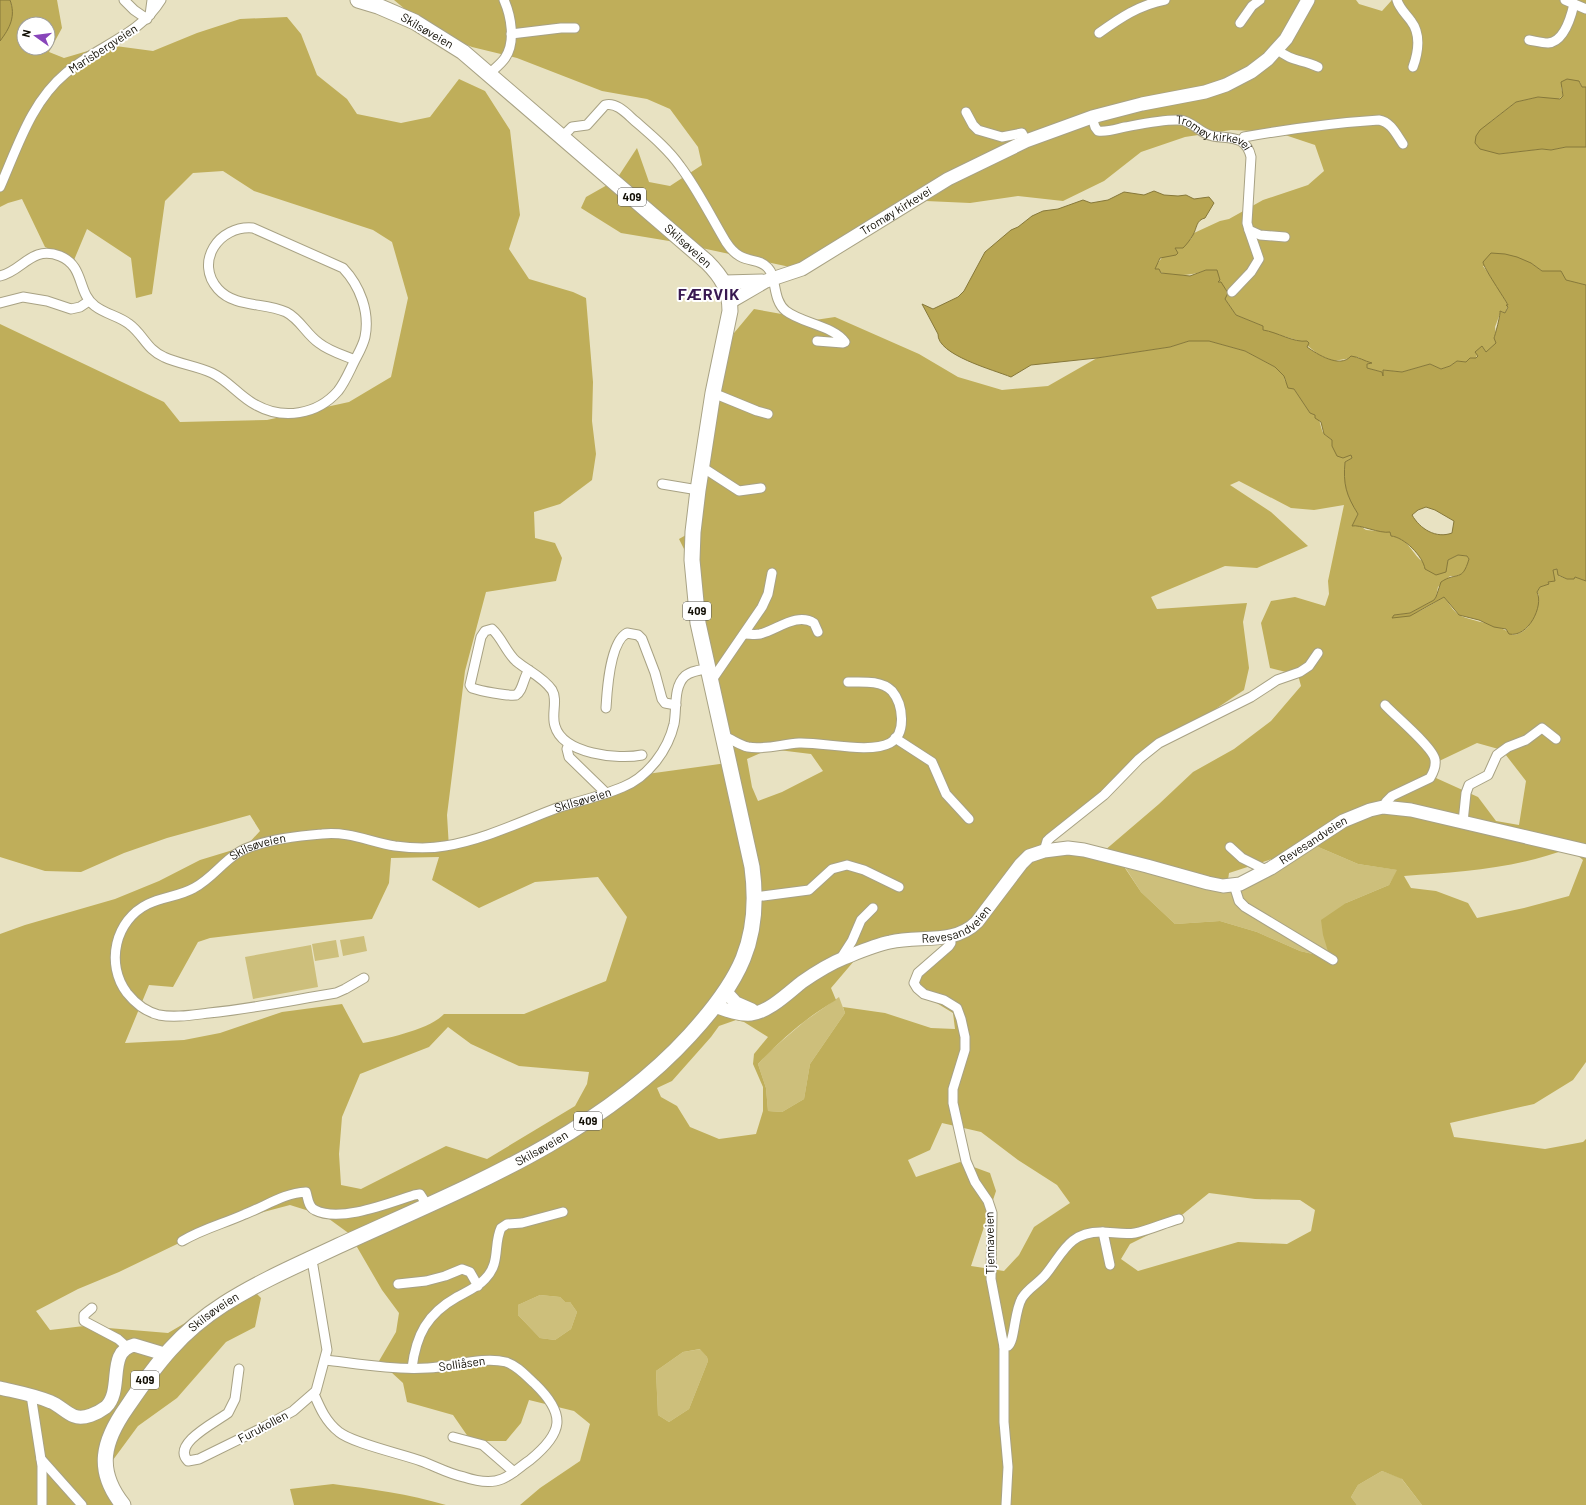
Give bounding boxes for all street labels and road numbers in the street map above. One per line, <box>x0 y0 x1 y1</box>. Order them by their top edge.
street label: Skilsøveien <box>399 9 456 51</box>
street label: Marisbergveien <box>65 21 140 76</box>
street label: Tromøy kirkevei <box>1176 112 1256 152</box>
street label: Tromøy kirkevei <box>857 183 934 238</box>
road number: 409 <box>618 188 646 206</box>
street label: Skilsøveien <box>662 220 715 270</box>
road number: 409 <box>683 602 711 620</box>
street label: Skilsøveien <box>552 784 613 814</box>
street label: Revesandveien <box>1276 812 1349 867</box>
street label: Skilsøveien <box>226 830 287 862</box>
street label: Revesandveien <box>921 902 993 945</box>
road number: 409 <box>574 1112 602 1130</box>
street label: Skilsøveien <box>512 1127 570 1168</box>
street label: Tjennaveien <box>981 1211 997 1275</box>
street label: Skilsøveien <box>185 1289 241 1334</box>
street label: Solliåsen <box>438 1353 486 1373</box>
road number: 409 <box>131 1371 159 1389</box>
street label: Furukollen <box>235 1407 290 1445</box>

